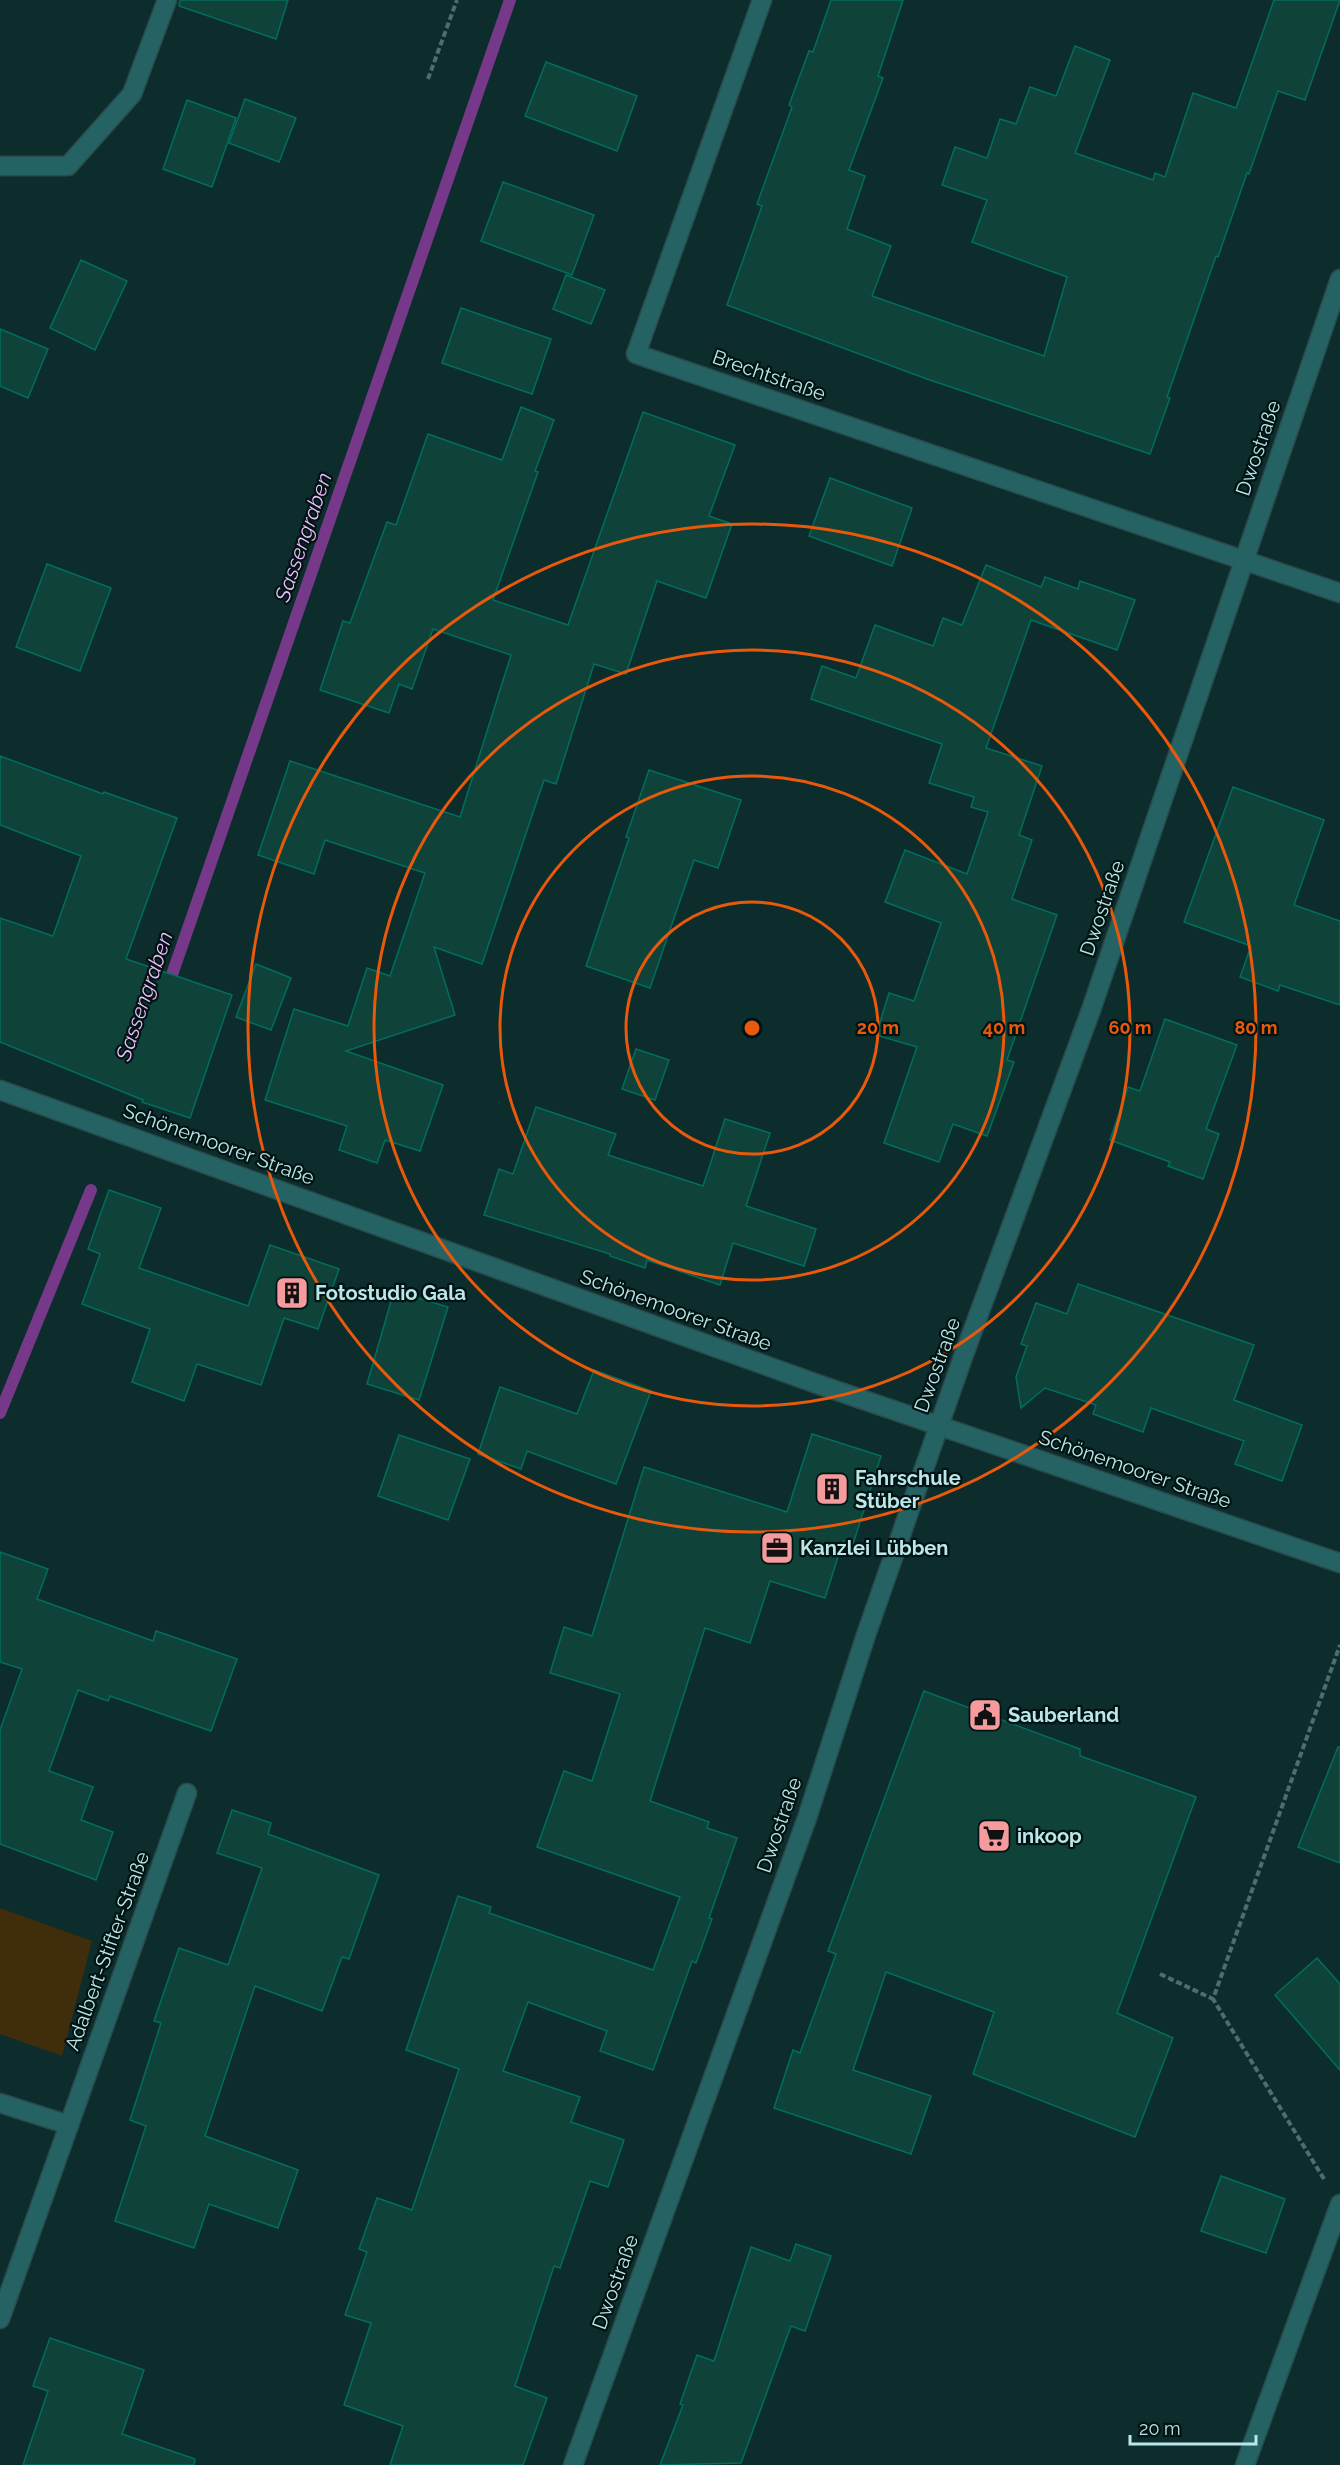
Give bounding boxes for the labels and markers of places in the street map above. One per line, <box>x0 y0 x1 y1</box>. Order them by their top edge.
centre of rings <box>742 1018 762 1038</box>
building icon: Fotostudio Gala <box>274 1275 310 1311</box>
place label: Fotostudio Gala <box>315 1281 466 1305</box>
place label: Fahrschule Stüber <box>855 1466 961 1513</box>
building icon: Fahrschule Stüber <box>814 1471 850 1507</box>
office icon: Kanzlei Lübben <box>759 1530 795 1566</box>
place label: Kanzlei Lübben <box>800 1536 948 1560</box>
public building icon: Sauberland <box>967 1697 1003 1733</box>
place label: Sauberland <box>1008 1703 1119 1727</box>
supermarket icon: inkoop <box>976 1818 1012 1854</box>
place label: inkoop <box>1017 1824 1082 1848</box>

